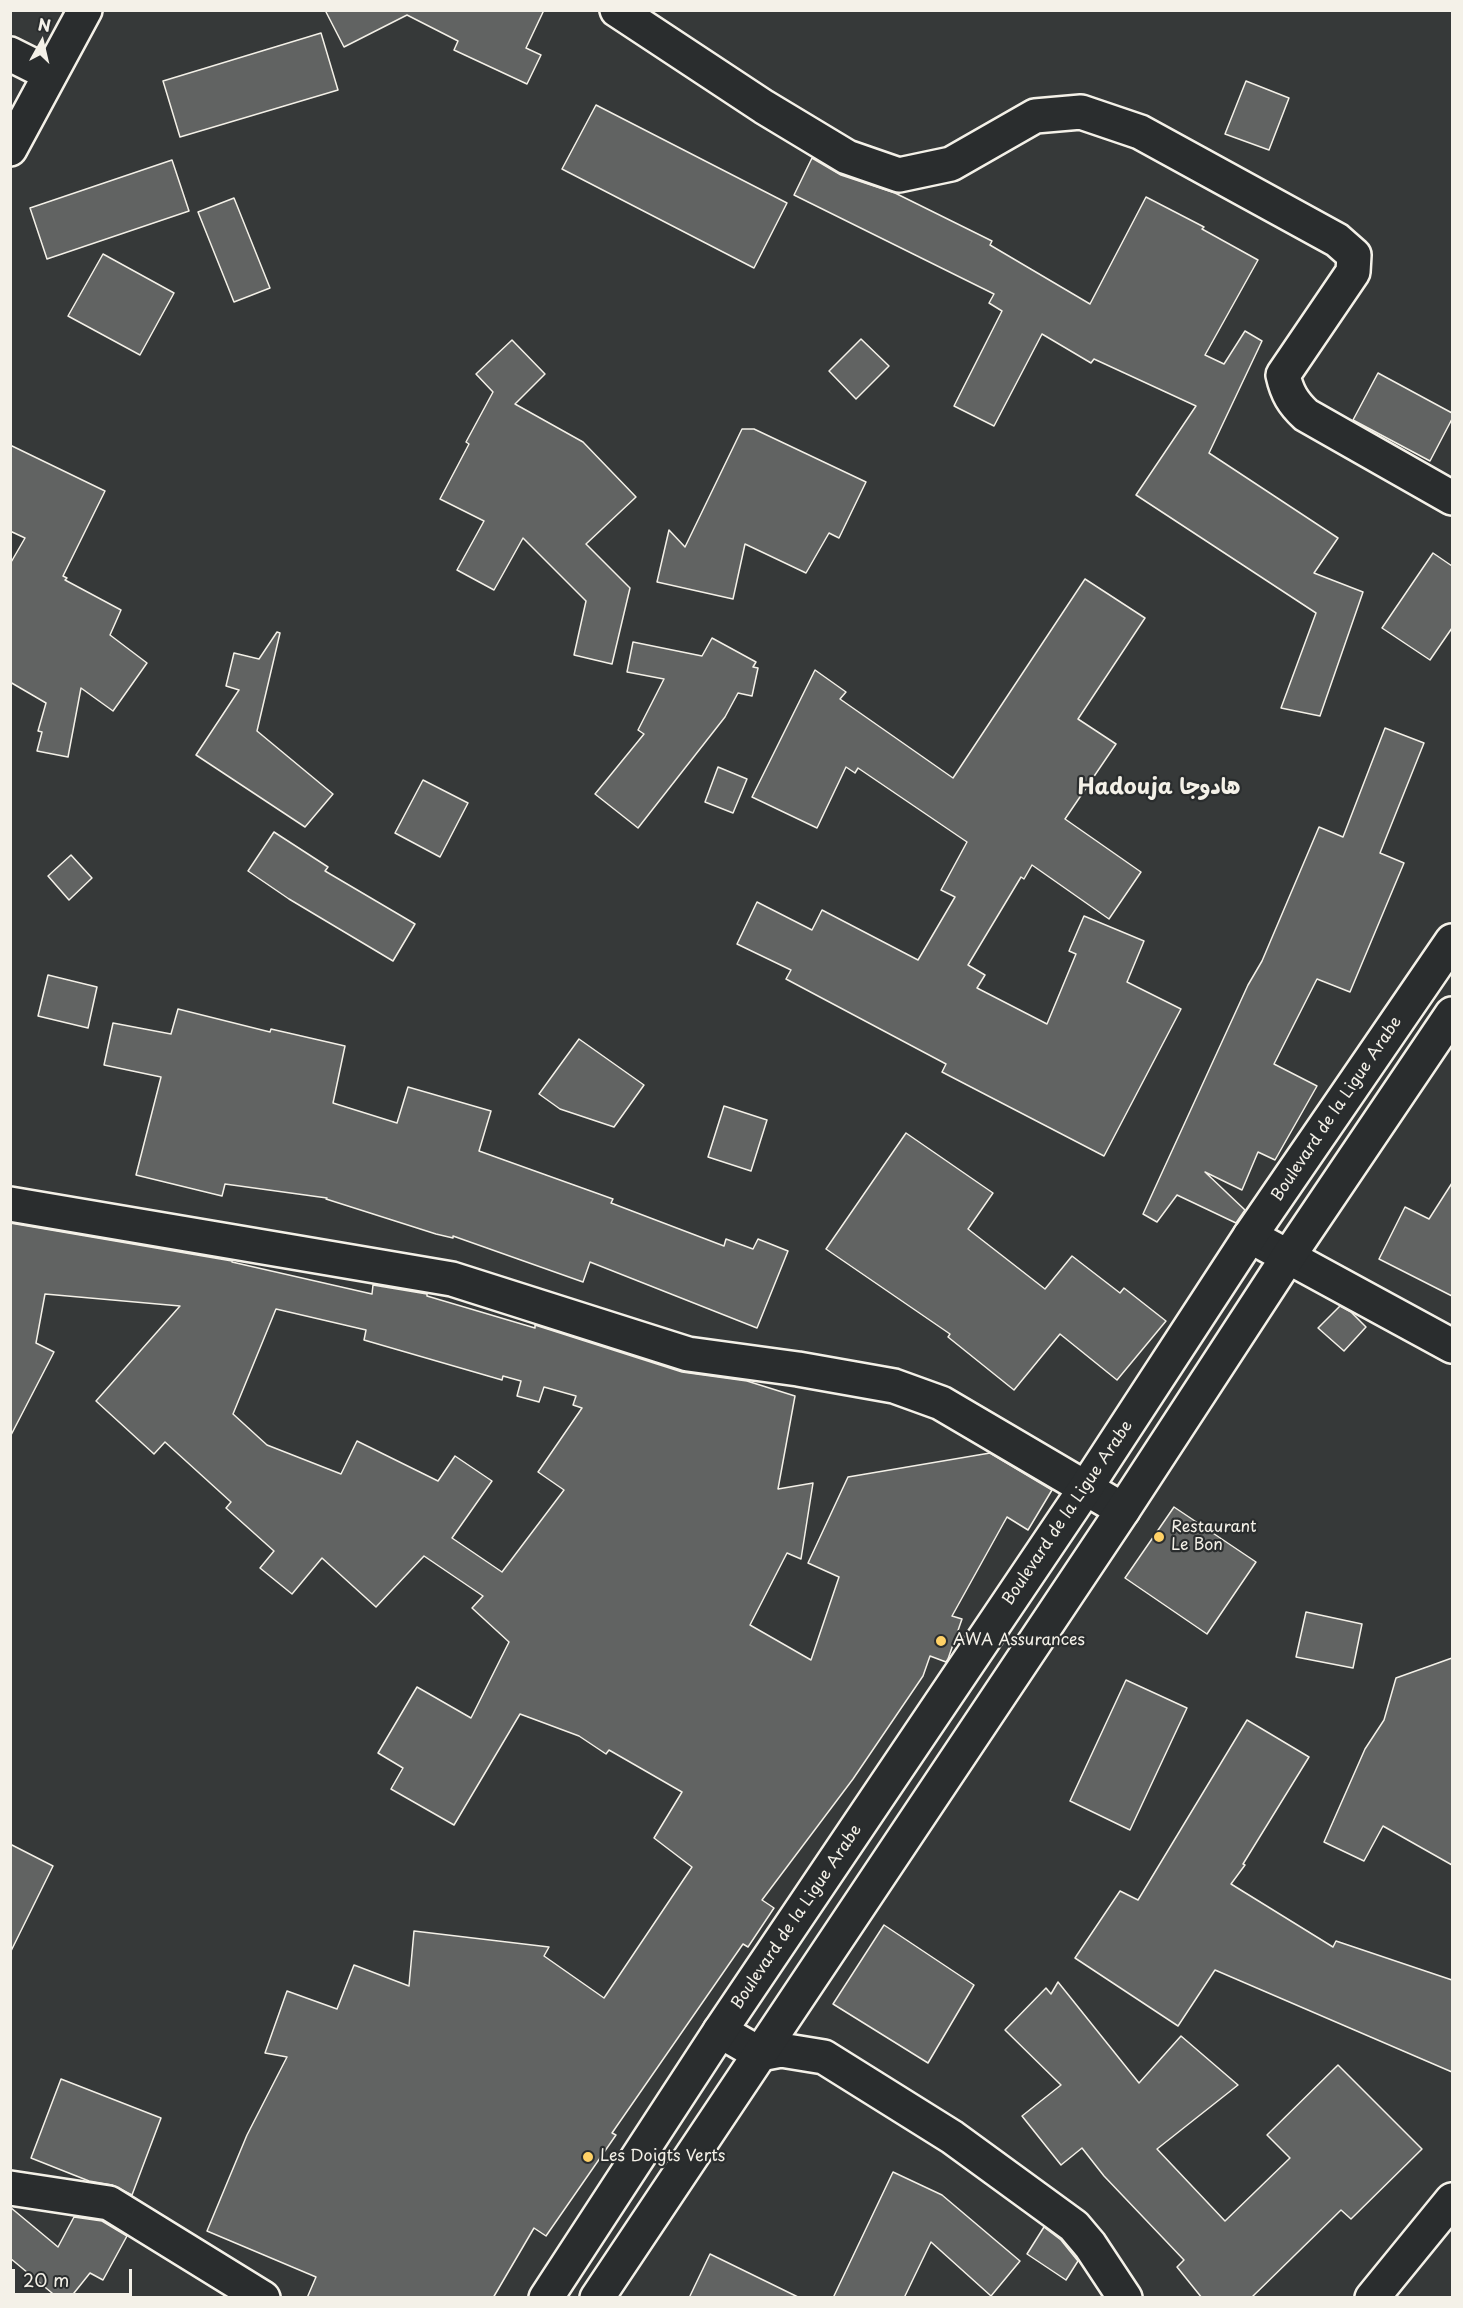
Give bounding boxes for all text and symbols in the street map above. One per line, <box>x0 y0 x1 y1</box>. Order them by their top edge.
text: N <box>37 11 52 37</box>
north arrow <box>12 12 72 72</box>
district label: Hadouja هادوجا <box>1077 775 1241 801</box>
street label: Boulevard de la Ligue Arabe <box>1268 1013 1406 1205</box>
street label: Boulevard de la Ligue Arabe <box>999 1417 1137 1609</box>
place label: Restaurant Le Bon <box>1171 1518 1257 1556</box>
marker: Restaurant Le Bon <box>1152 1530 1166 1544</box>
place label: AWA Assurances <box>953 1631 1085 1651</box>
marker: AWA Assurances <box>934 1634 948 1648</box>
street label: Boulevard de la Ligue Arabe <box>728 1821 866 2013</box>
place label: Les Doigts Verts <box>600 2147 725 2167</box>
marker: Les Doigts Verts <box>581 2150 595 2164</box>
scale bar <box>15 2257 135 2295</box>
text: 20 m <box>23 2266 69 2293</box>

